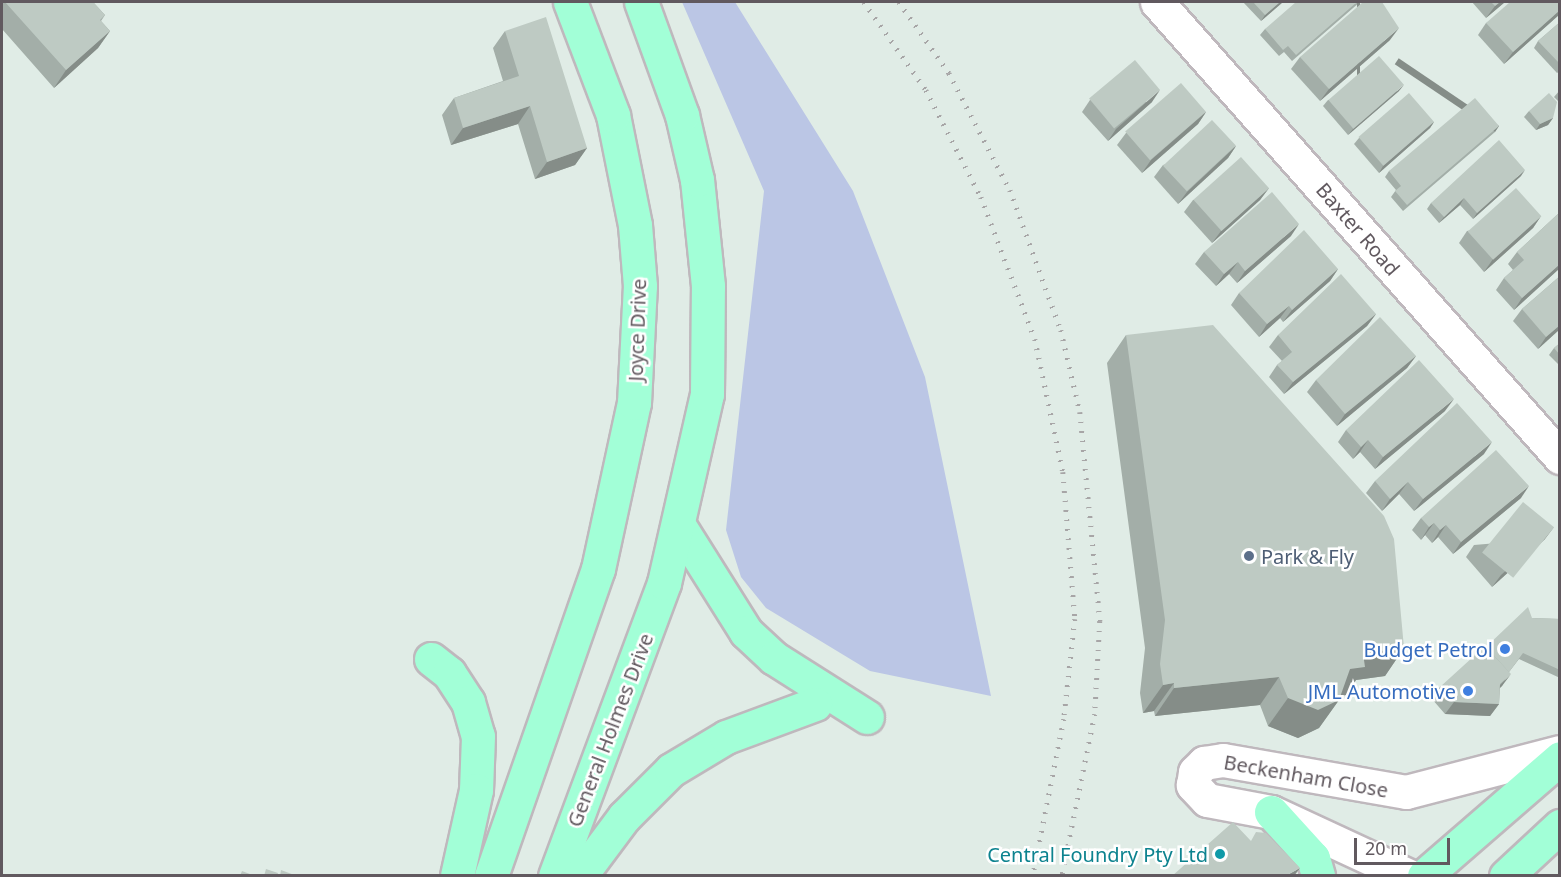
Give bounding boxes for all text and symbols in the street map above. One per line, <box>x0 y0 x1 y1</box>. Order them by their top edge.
street label: Baxter Road <box>1311 178 1405 280</box>
street label: Joyce Drive <box>623 278 651 382</box>
place label: Park & Fly <box>1261 544 1354 568</box>
marker: Park & Fly <box>1242 549 1256 563</box>
street label: General Holmes Drive <box>562 630 658 830</box>
place label: Budget Petrol <box>1364 637 1493 661</box>
marker: Budget Petrol <box>1498 642 1512 656</box>
place label: JML Automotive <box>1308 679 1456 703</box>
marker: JML Automotive <box>1461 684 1475 698</box>
street label: Beckenham Close <box>1222 750 1390 802</box>
scale bar <box>1357 826 1453 864</box>
text: 20 m <box>1365 836 1407 860</box>
place label: Central Foundry Pty Ltd <box>987 842 1208 866</box>
marker: Central Foundry Pty Ltd <box>1213 847 1227 861</box>

